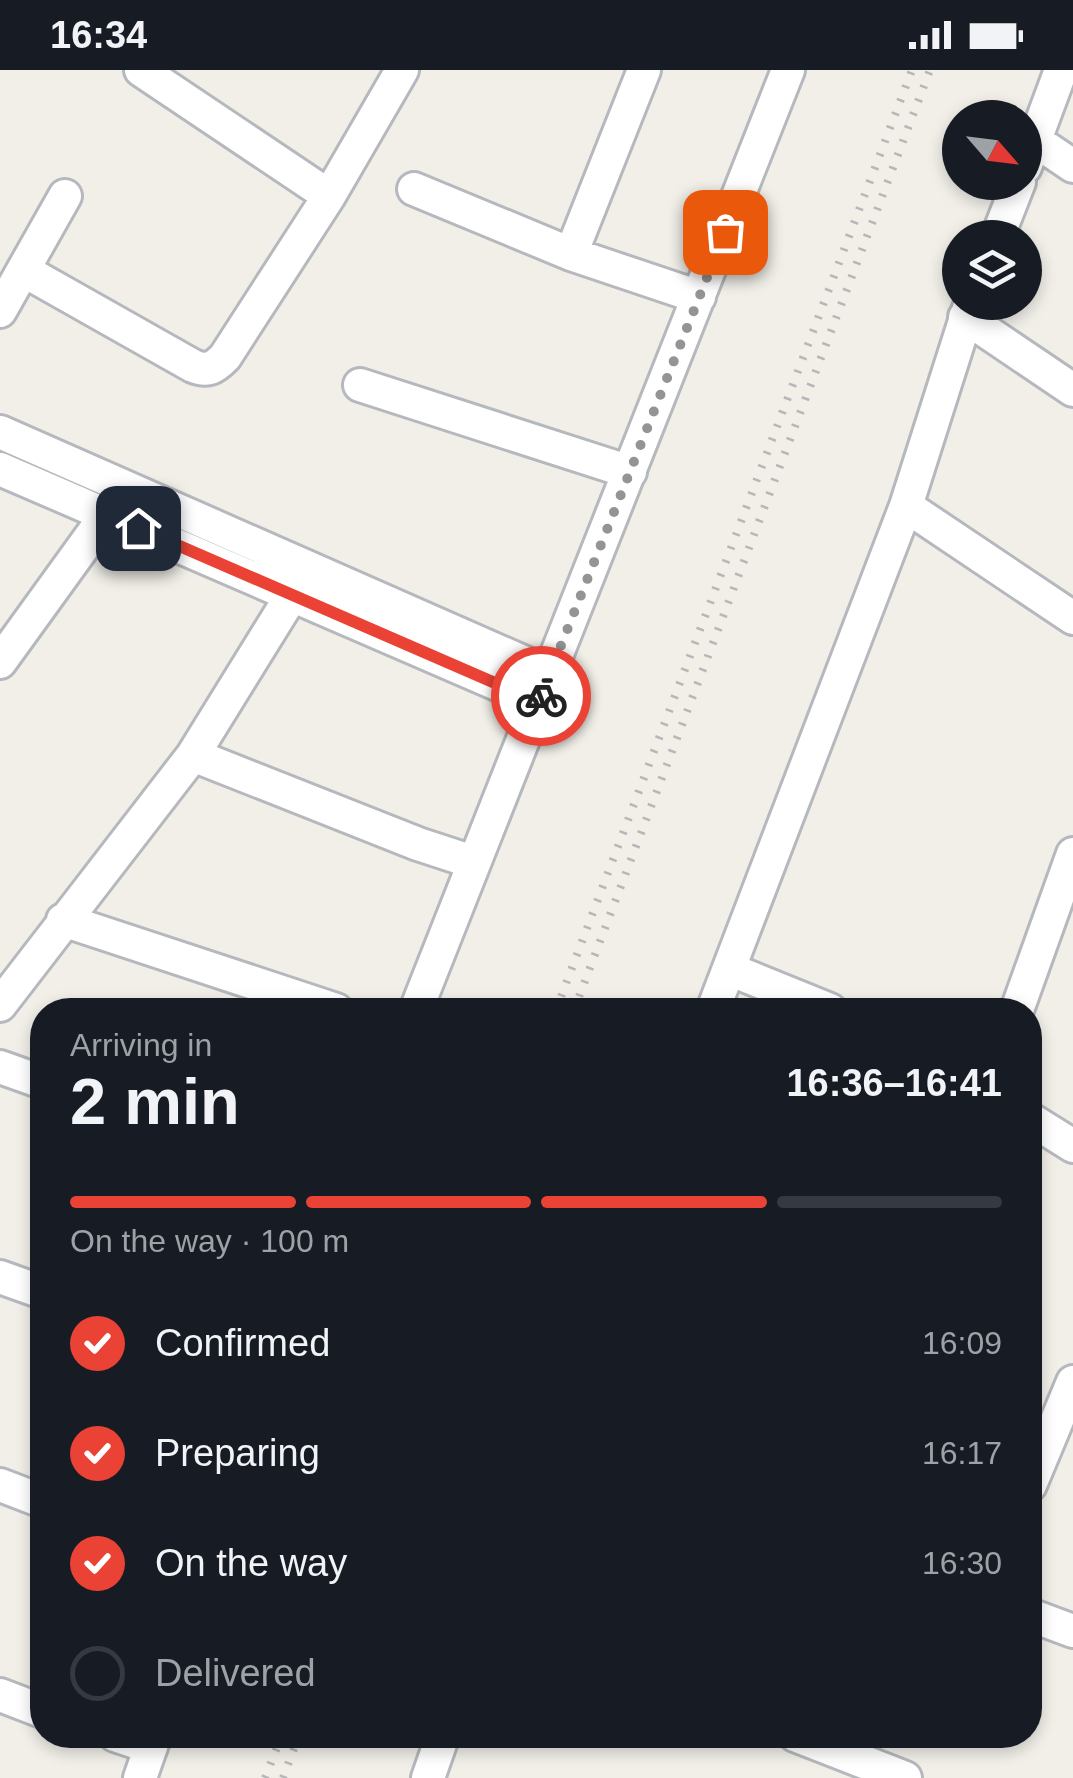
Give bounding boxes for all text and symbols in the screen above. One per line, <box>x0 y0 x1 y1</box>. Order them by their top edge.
text: 16:34 <box>50 14 147 56</box>
north arrow <box>942 100 1042 200</box>
map controls <box>942 100 1042 320</box>
pin <box>683 190 768 275</box>
icon: bag <box>698 205 753 260</box>
button: layers <box>942 220 1042 320</box>
pin <box>96 486 181 571</box>
icon: home <box>111 501 166 556</box>
courier <box>491 646 591 746</box>
icon: bike <box>514 669 569 724</box>
text: Arriving in <box>70 1027 212 1063</box>
text: 16:36–16:41 <box>786 1062 1002 1104</box>
text: 2 min <box>70 1065 240 1138</box>
text: On the way · 100 m <box>70 1223 349 1259</box>
icon: check <box>70 1316 125 1371</box>
text: Confirmed <box>155 1322 330 1364</box>
text: 16:09 <box>922 1325 1002 1361</box>
icon: check <box>70 1426 125 1481</box>
text: Preparing <box>155 1432 320 1474</box>
text: 16:17 <box>922 1435 1002 1471</box>
icon: check <box>70 1536 125 1591</box>
text: On the way <box>155 1542 347 1584</box>
text: 16:30 <box>922 1545 1002 1581</box>
text: Delivered <box>155 1652 316 1694</box>

